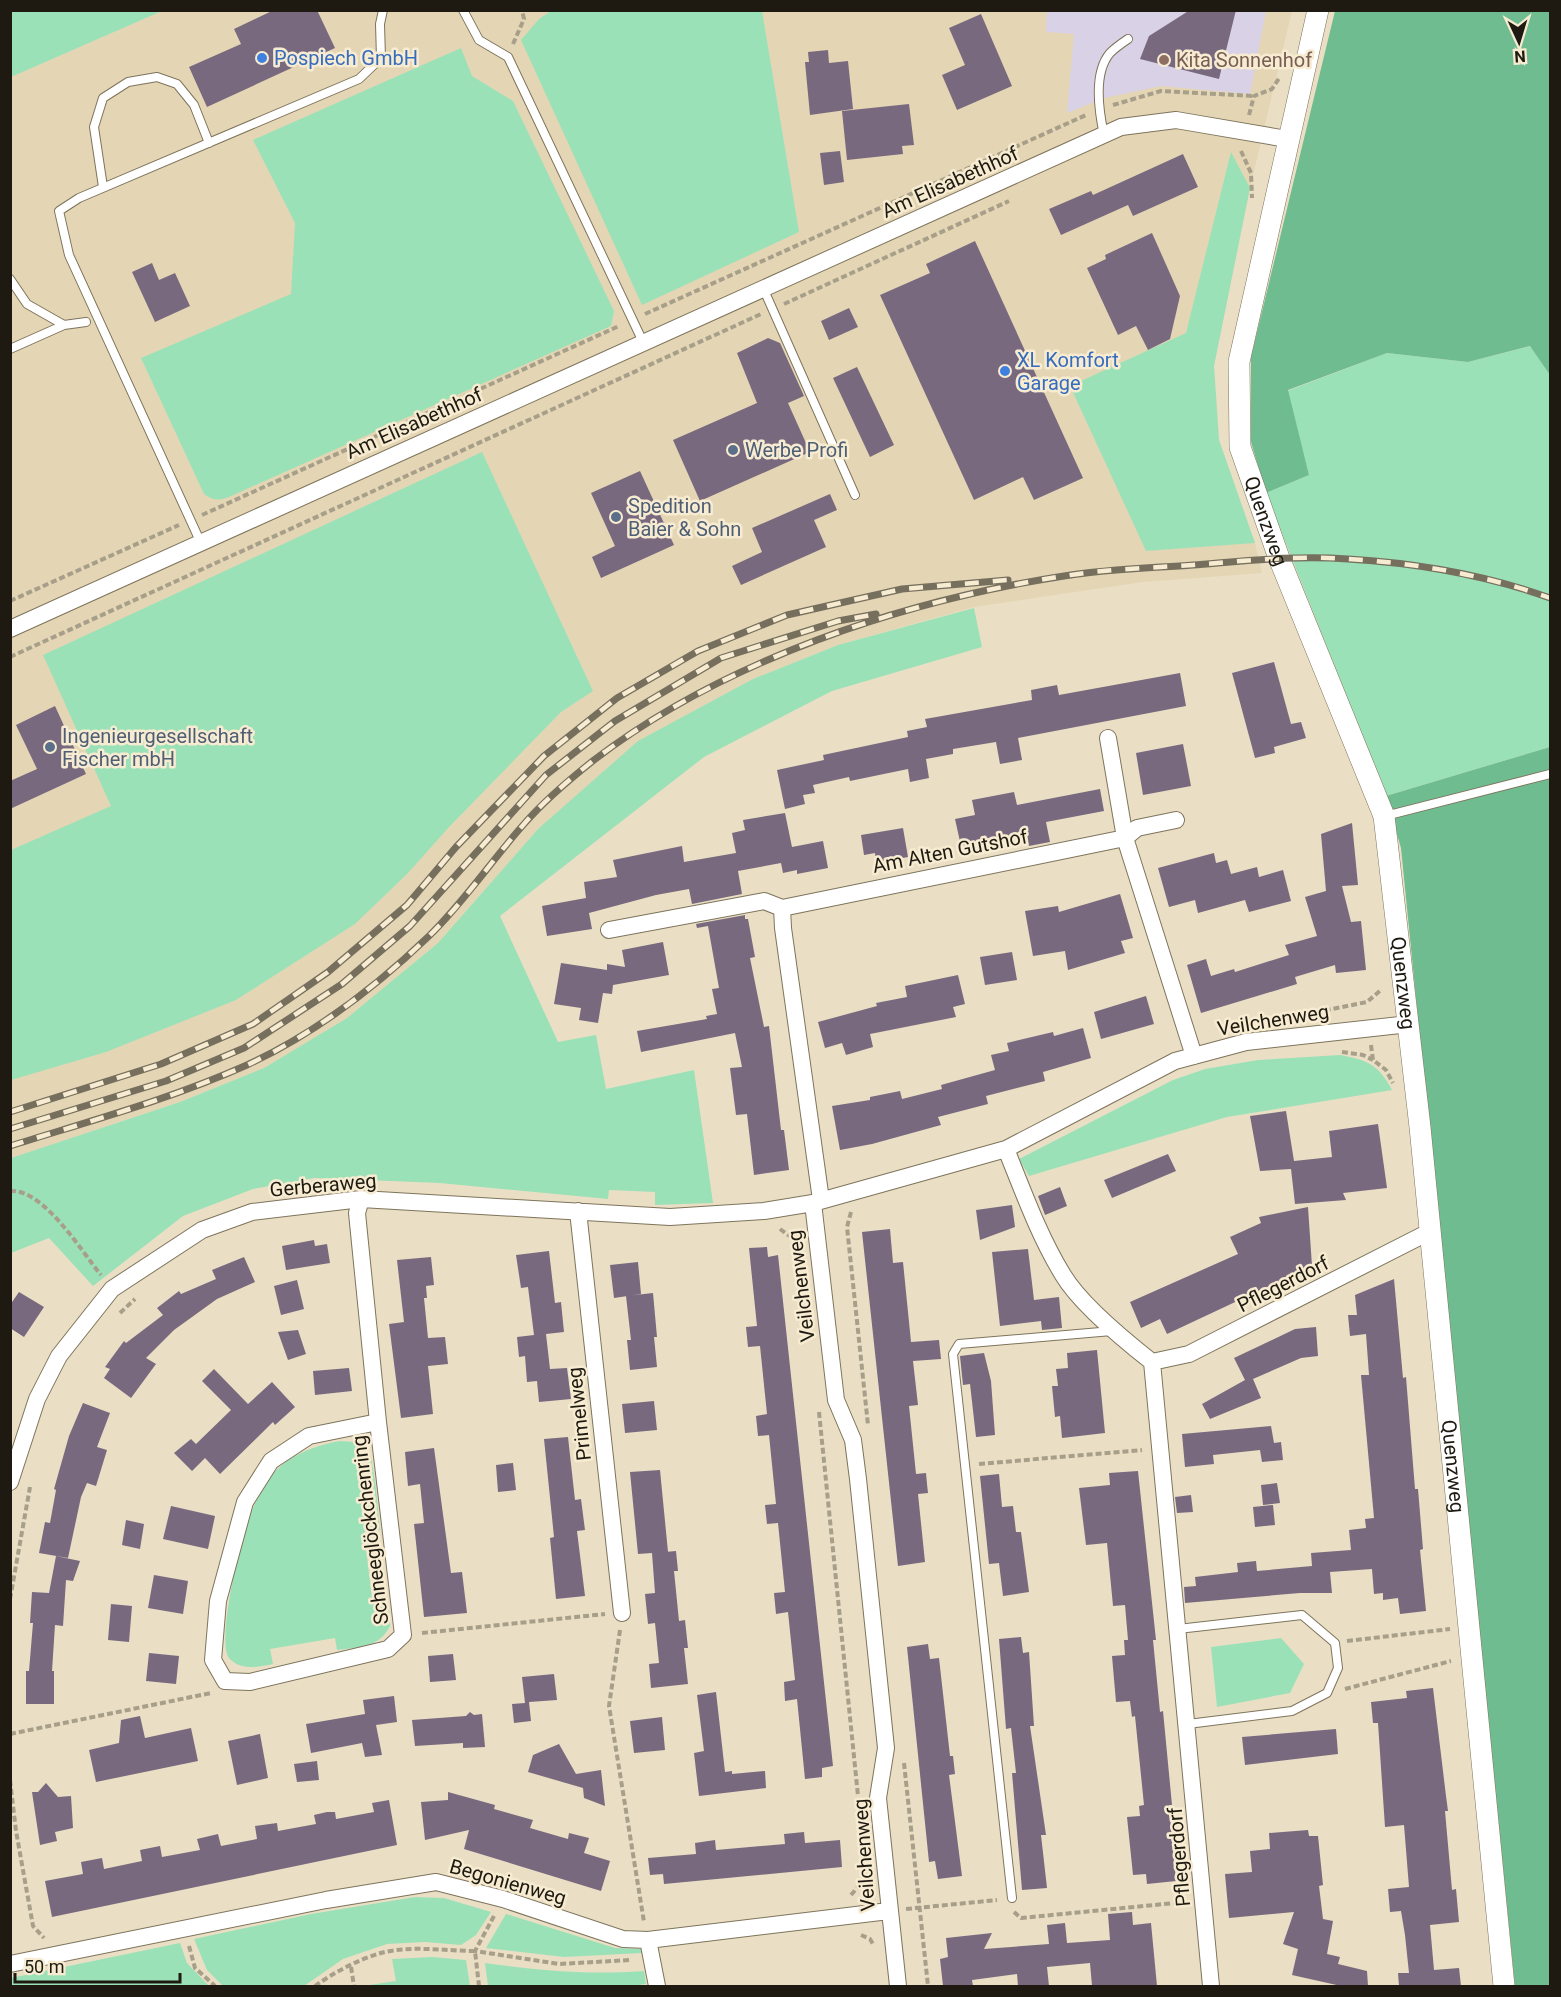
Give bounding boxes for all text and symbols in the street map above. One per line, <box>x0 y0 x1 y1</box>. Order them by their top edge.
north arrow <box>1489 12 1549 72</box>
place label: Pospiech GmbH <box>274 46 418 70</box>
text: N <box>1514 47 1526 66</box>
place label: Kita Sonnenhof <box>1176 48 1312 72</box>
marker: Pospiech GmbH <box>255 51 269 65</box>
marker: Kita Sonnenhof <box>1157 53 1171 67</box>
street label: Am Elisabethhof <box>878 141 1022 223</box>
place label: XL Komfort Garage <box>1017 348 1119 395</box>
marker: XL Komfort Garage <box>998 364 1012 378</box>
street label: Am Elisabethhof <box>342 382 486 464</box>
place label: Werbe Profi <box>745 438 848 462</box>
marker: Werbe Profi <box>726 443 740 457</box>
street label: Quenzweg <box>1239 473 1293 569</box>
place label: Spedition Baier & Sohn <box>628 494 741 541</box>
marker: Spedition Baier & Sohn <box>609 510 623 524</box>
place label: Ingenieurgesellschaft Fischer mbH <box>62 724 253 771</box>
marker: Ingenieurgesellschaft Fischer mbH <box>43 740 57 754</box>
street label: Am Alten Gutshof <box>870 824 1030 878</box>
street label: Quenzweg <box>1386 935 1421 1031</box>
street label: Veilchenweg <box>1215 999 1331 1041</box>
street label: Gerberaweg <box>269 1168 377 1202</box>
street label: Veilchenweg <box>782 1229 820 1343</box>
street label: Pflegerdorf <box>1233 1251 1333 1317</box>
street label: Primelweg <box>562 1366 596 1462</box>
street label: Quenzweg <box>1437 1419 1470 1514</box>
street label: Schneeglöckchenring <box>346 1434 394 1626</box>
street label: Veilchenweg <box>848 1798 880 1912</box>
street label: Pflegerdorf <box>1163 1806 1195 1908</box>
street label: Begonienweg <box>447 1854 569 1910</box>
scale bar <box>15 1946 180 1984</box>
text: 50 m <box>24 1956 64 1977</box>

